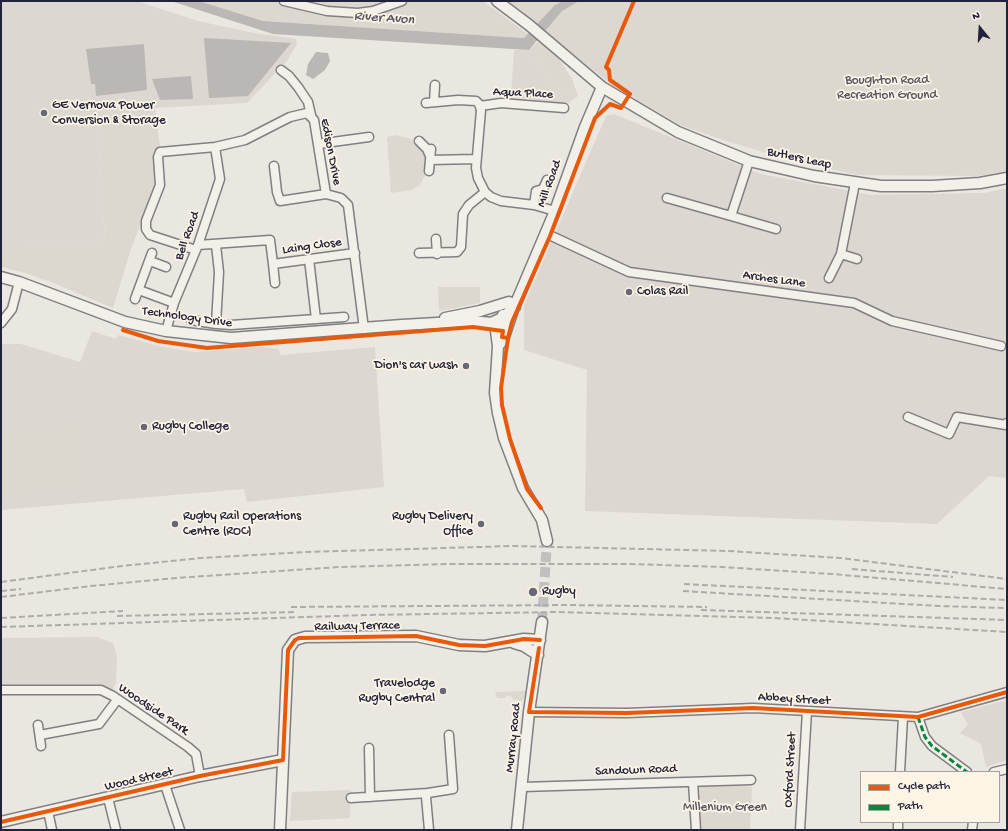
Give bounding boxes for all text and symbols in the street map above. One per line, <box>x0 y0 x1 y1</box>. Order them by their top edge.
north arrow <box>960 8 1000 48</box>
water label: River Avon <box>353 9 415 29</box>
text: N <box>971 10 982 23</box>
park label: Boughton Road Recreation Ground <box>837 73 937 104</box>
street label: Aqua Place <box>493 85 553 103</box>
place label: GE Vernova Power Conversion & Storage <box>52 98 166 129</box>
marker: GE Vernova Power Conversion & Storage <box>39 108 49 118</box>
street label: Edison Drive <box>316 117 344 187</box>
street label: Butlers Leap <box>766 145 832 173</box>
street label: Mill Road <box>534 158 566 210</box>
street label: Bell Road <box>172 210 204 262</box>
street label: Laing Close <box>281 235 343 259</box>
street label: Arches Lane <box>742 268 806 292</box>
place label: Colas Rail <box>637 284 688 300</box>
marker: Colas Rail <box>624 287 634 297</box>
street label: Technology Drive <box>141 304 233 332</box>
place label: Dion's car wash <box>374 358 458 374</box>
marker: Dion's car wash <box>461 361 471 371</box>
place label: Rugby College <box>152 419 229 435</box>
marker: Rugby College <box>139 422 149 432</box>
place label: Rugby Rail Operations Centre (ROC) <box>183 509 301 540</box>
place label: Rugby Delivery Office <box>392 509 473 540</box>
marker: Rugby Rail Operations Centre (ROC) <box>170 519 180 529</box>
marker: Rugby Delivery Office <box>476 519 486 529</box>
place label: Rugby <box>542 584 576 600</box>
marker: Rugby <box>527 586 539 598</box>
street label: Railway Terrace <box>314 618 400 636</box>
place label: Travelodge Rugby Central <box>358 676 435 707</box>
street label: Woodside Park <box>115 681 191 739</box>
marker: Travelodge Rugby Central <box>438 686 448 696</box>
street label: Abbey Street <box>758 690 830 710</box>
street label: Murray Road <box>503 703 525 773</box>
street label: Oxford Street <box>781 732 801 808</box>
street label: Sandown Road <box>595 762 677 780</box>
street label: Wood Street <box>103 765 175 795</box>
legend <box>860 771 1000 823</box>
text: Cycle path <box>898 780 950 794</box>
park label: Millenium Green <box>683 800 767 816</box>
text: Path <box>898 800 923 814</box>

